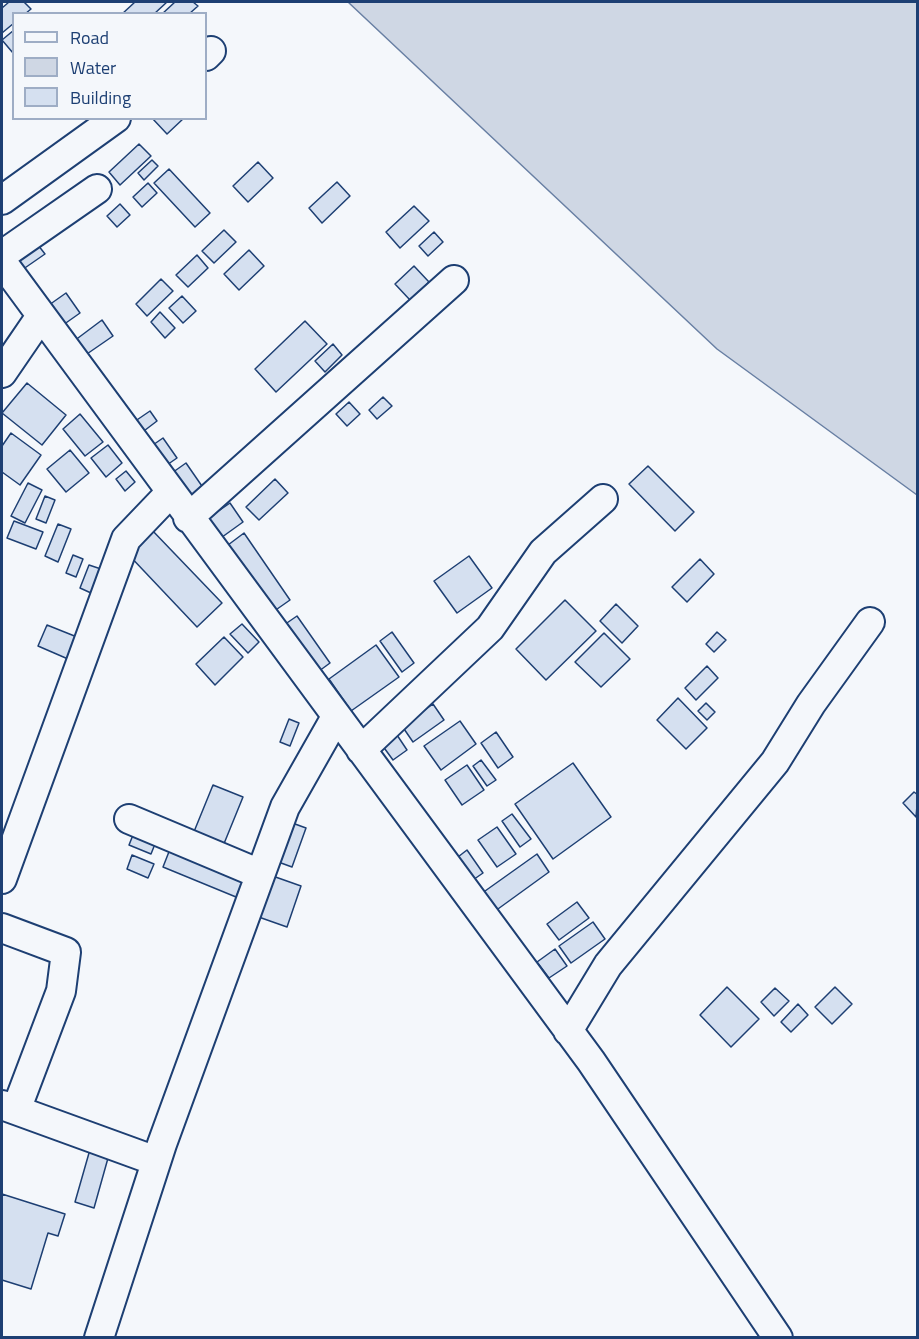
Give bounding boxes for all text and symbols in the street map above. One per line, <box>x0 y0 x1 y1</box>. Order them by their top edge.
legend <box>12 12 207 120</box>
text: Road <box>70 24 109 51</box>
text: Water <box>70 54 116 81</box>
text: Building <box>70 84 131 111</box>

